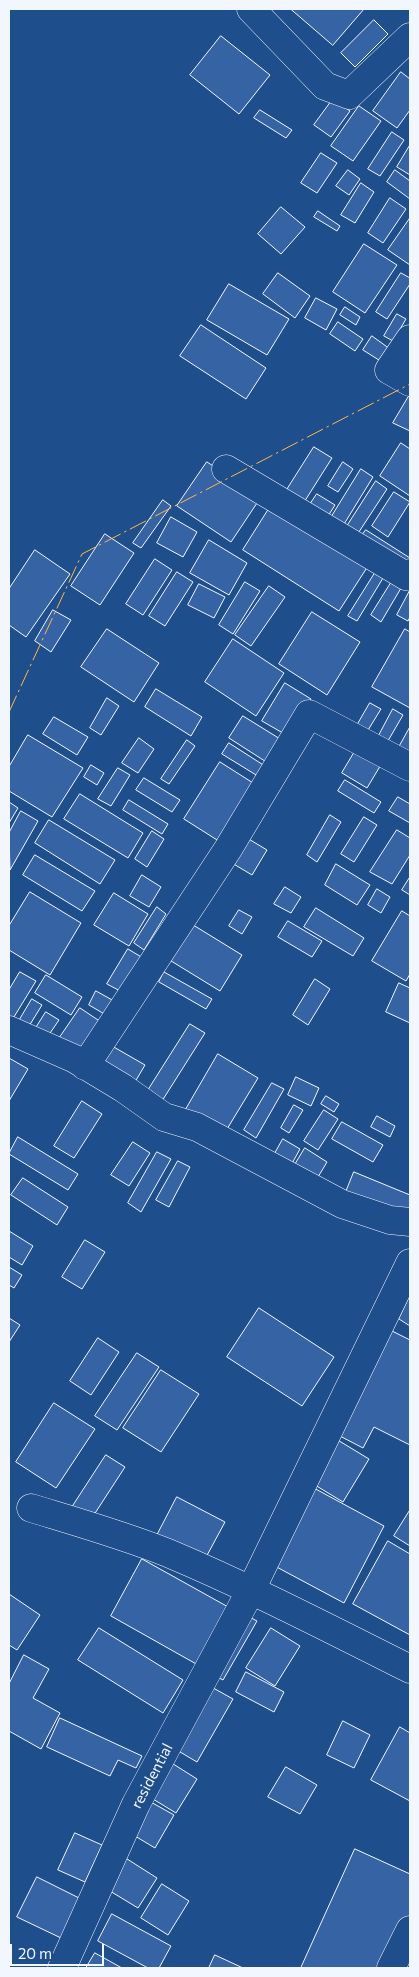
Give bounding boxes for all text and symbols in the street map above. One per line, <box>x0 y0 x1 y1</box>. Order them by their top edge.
street label: residential <box>127 1740 177 1812</box>
scale bar <box>12 1934 106 1966</box>
text: 20 m <box>18 1944 52 1962</box>

